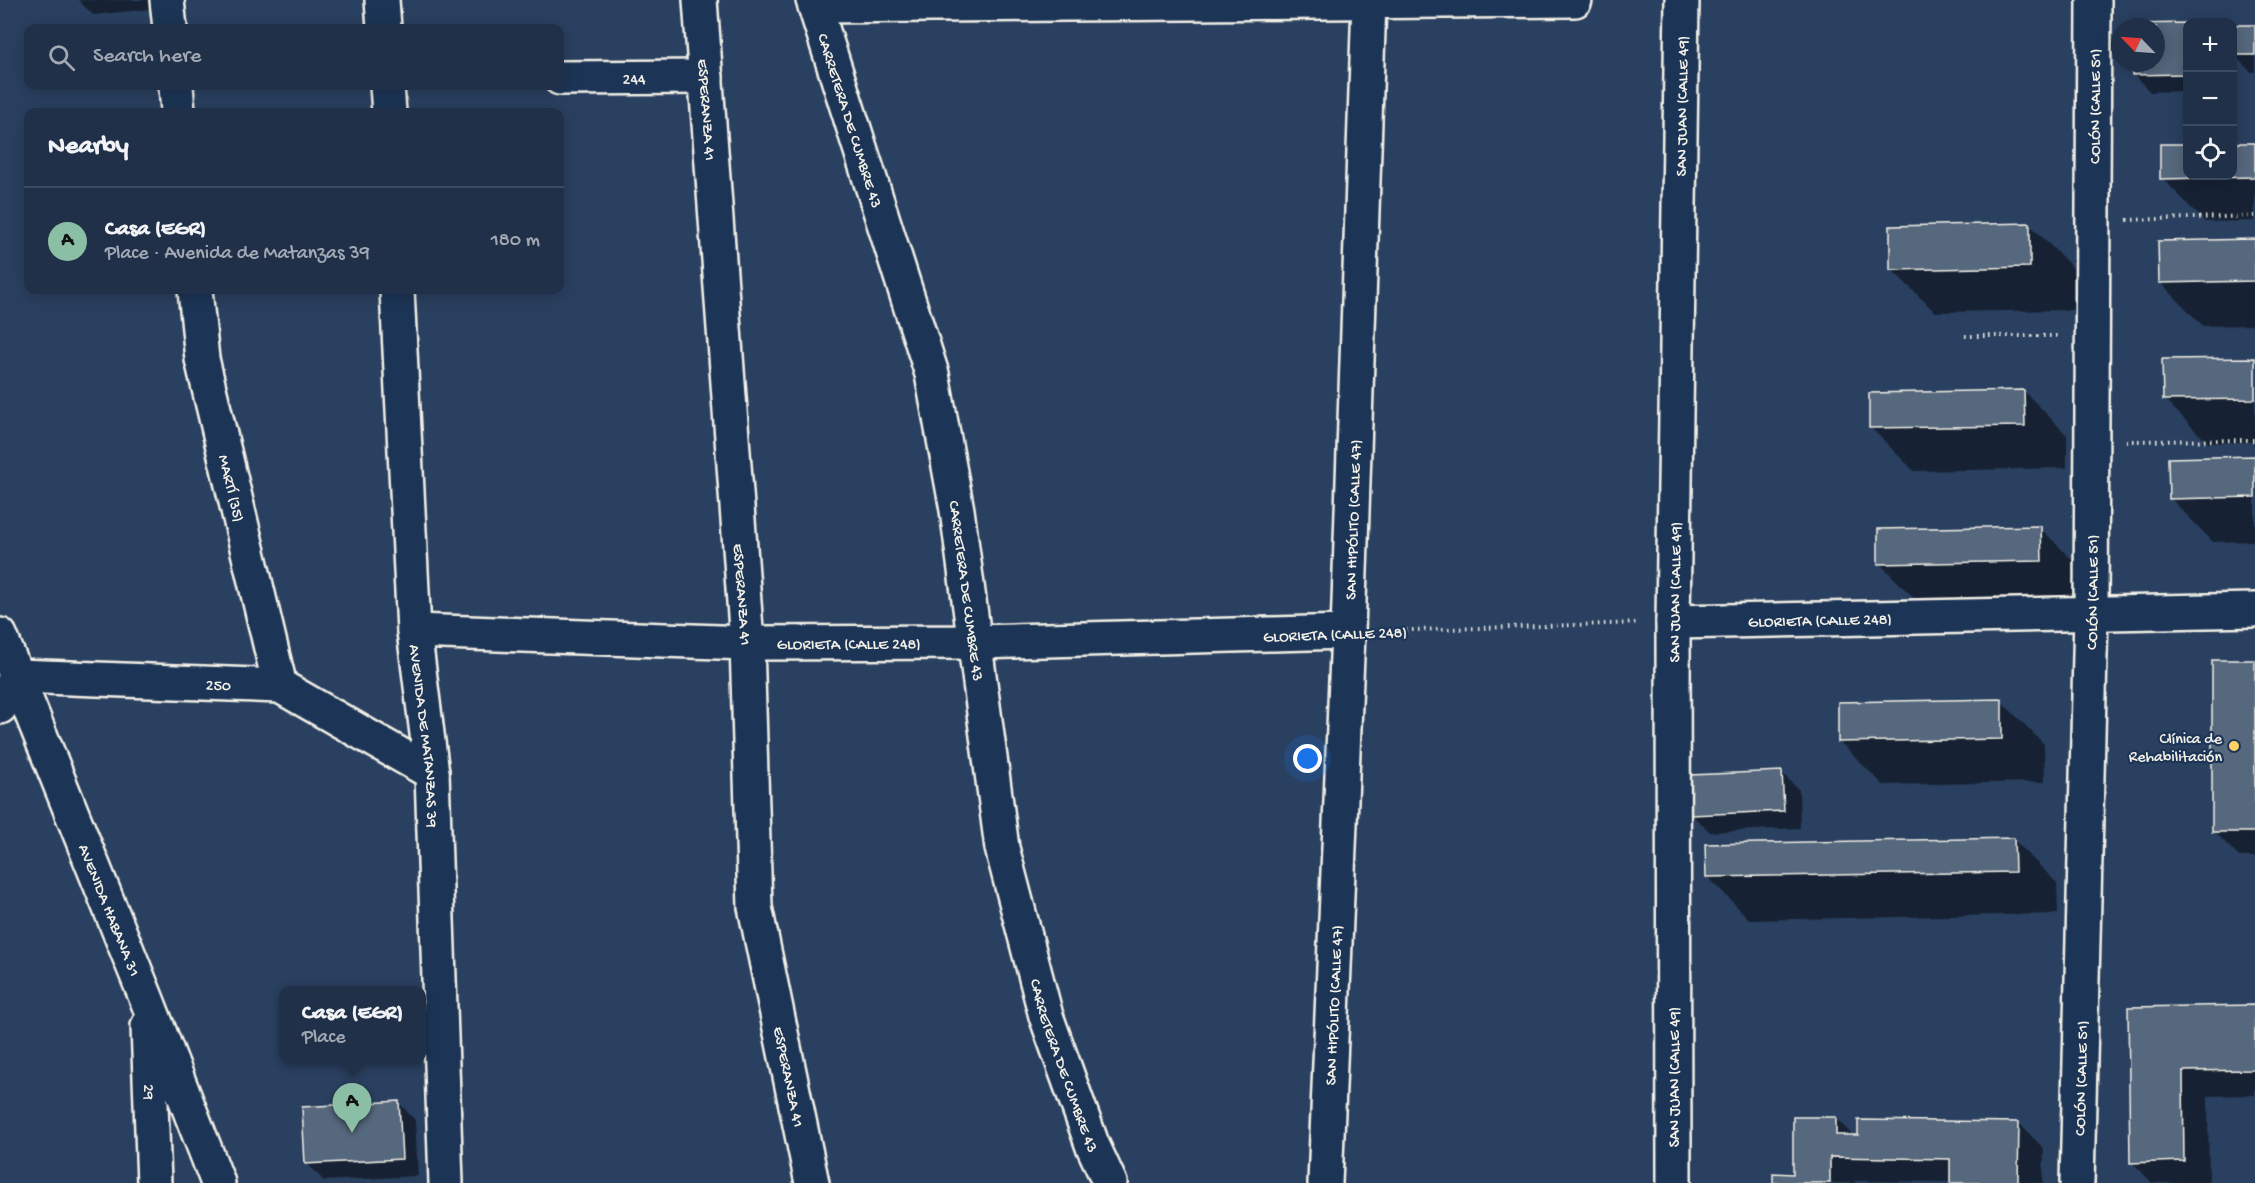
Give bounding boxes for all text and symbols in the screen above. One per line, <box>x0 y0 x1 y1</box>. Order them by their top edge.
north arrow <box>2111 18 2165 72</box>
map controls <box>2183 18 2237 180</box>
button: + <box>2183 18 2237 72</box>
search box <box>24 24 564 90</box>
street label: CARRETERA DE CUMBRE 43 <box>811 32 885 211</box>
street label: SAN JUAN (CALLE 49) <box>1673 36 1694 177</box>
icon: search <box>45 41 78 74</box>
text: Search here <box>93 44 201 70</box>
street label: COLÓN (CALLE 51) <box>2087 48 2107 164</box>
street label: ESPERANZA 41 <box>691 58 718 162</box>
street label: 244 <box>622 71 646 91</box>
button: − <box>2183 72 2237 126</box>
button: locate <box>2183 126 2237 180</box>
text: Nearby <box>48 132 129 163</box>
text: Casa (EGR) <box>105 217 206 243</box>
text: A <box>62 230 73 253</box>
text: 180 m <box>491 230 540 253</box>
text: Place · Avenida de Matanzas 39 <box>105 243 370 266</box>
street label: SAN HIPÓLITO (CALLE 47) <box>1343 439 1367 600</box>
street label: MARTÍ (35) <box>212 453 247 524</box>
street label: CARRETERA DE CUMBRE 43 <box>942 499 986 682</box>
street label: SAN JUAN (CALLE 49) <box>1667 522 1687 662</box>
street label: COLÓN (CALLE 51) <box>2084 534 2104 650</box>
street label: ESPERANZA 41 <box>727 543 753 646</box>
street label: GLORIETA (CALLE 248) <box>1748 611 1892 633</box>
street label: GLORIETA (CALLE 248) <box>1263 624 1407 649</box>
street label: GLORIETA (CALLE 248) <box>777 636 921 656</box>
street label: AVENIDA DE MATANZAS 39 <box>403 644 440 828</box>
street label: 250 <box>205 677 231 697</box>
place label: Clínica de Rehabilitación <box>2129 731 2223 768</box>
marker: Clínica de Rehabilitación <box>2227 739 2241 753</box>
your location <box>1293 744 1322 773</box>
street label: AVENIDA HABANA 31 <box>72 842 142 980</box>
street label: SAN HIPÓLITO (CALLE 47) <box>1323 925 1349 1086</box>
street label: CARRETERA DE CUMBRE 43 <box>1024 977 1101 1156</box>
popup <box>279 986 426 1064</box>
text: Casa (EGR) <box>302 1001 403 1027</box>
street label: SAN JUAN (CALLE 49) <box>1667 1007 1686 1147</box>
street label: COLÓN (CALLE 51) <box>2072 1020 2094 1136</box>
street label: ESPERANZA 41 <box>767 1025 806 1129</box>
text: Place <box>302 1027 346 1050</box>
street label: 29 <box>137 1084 157 1100</box>
pin: A <box>332 1084 372 1133</box>

